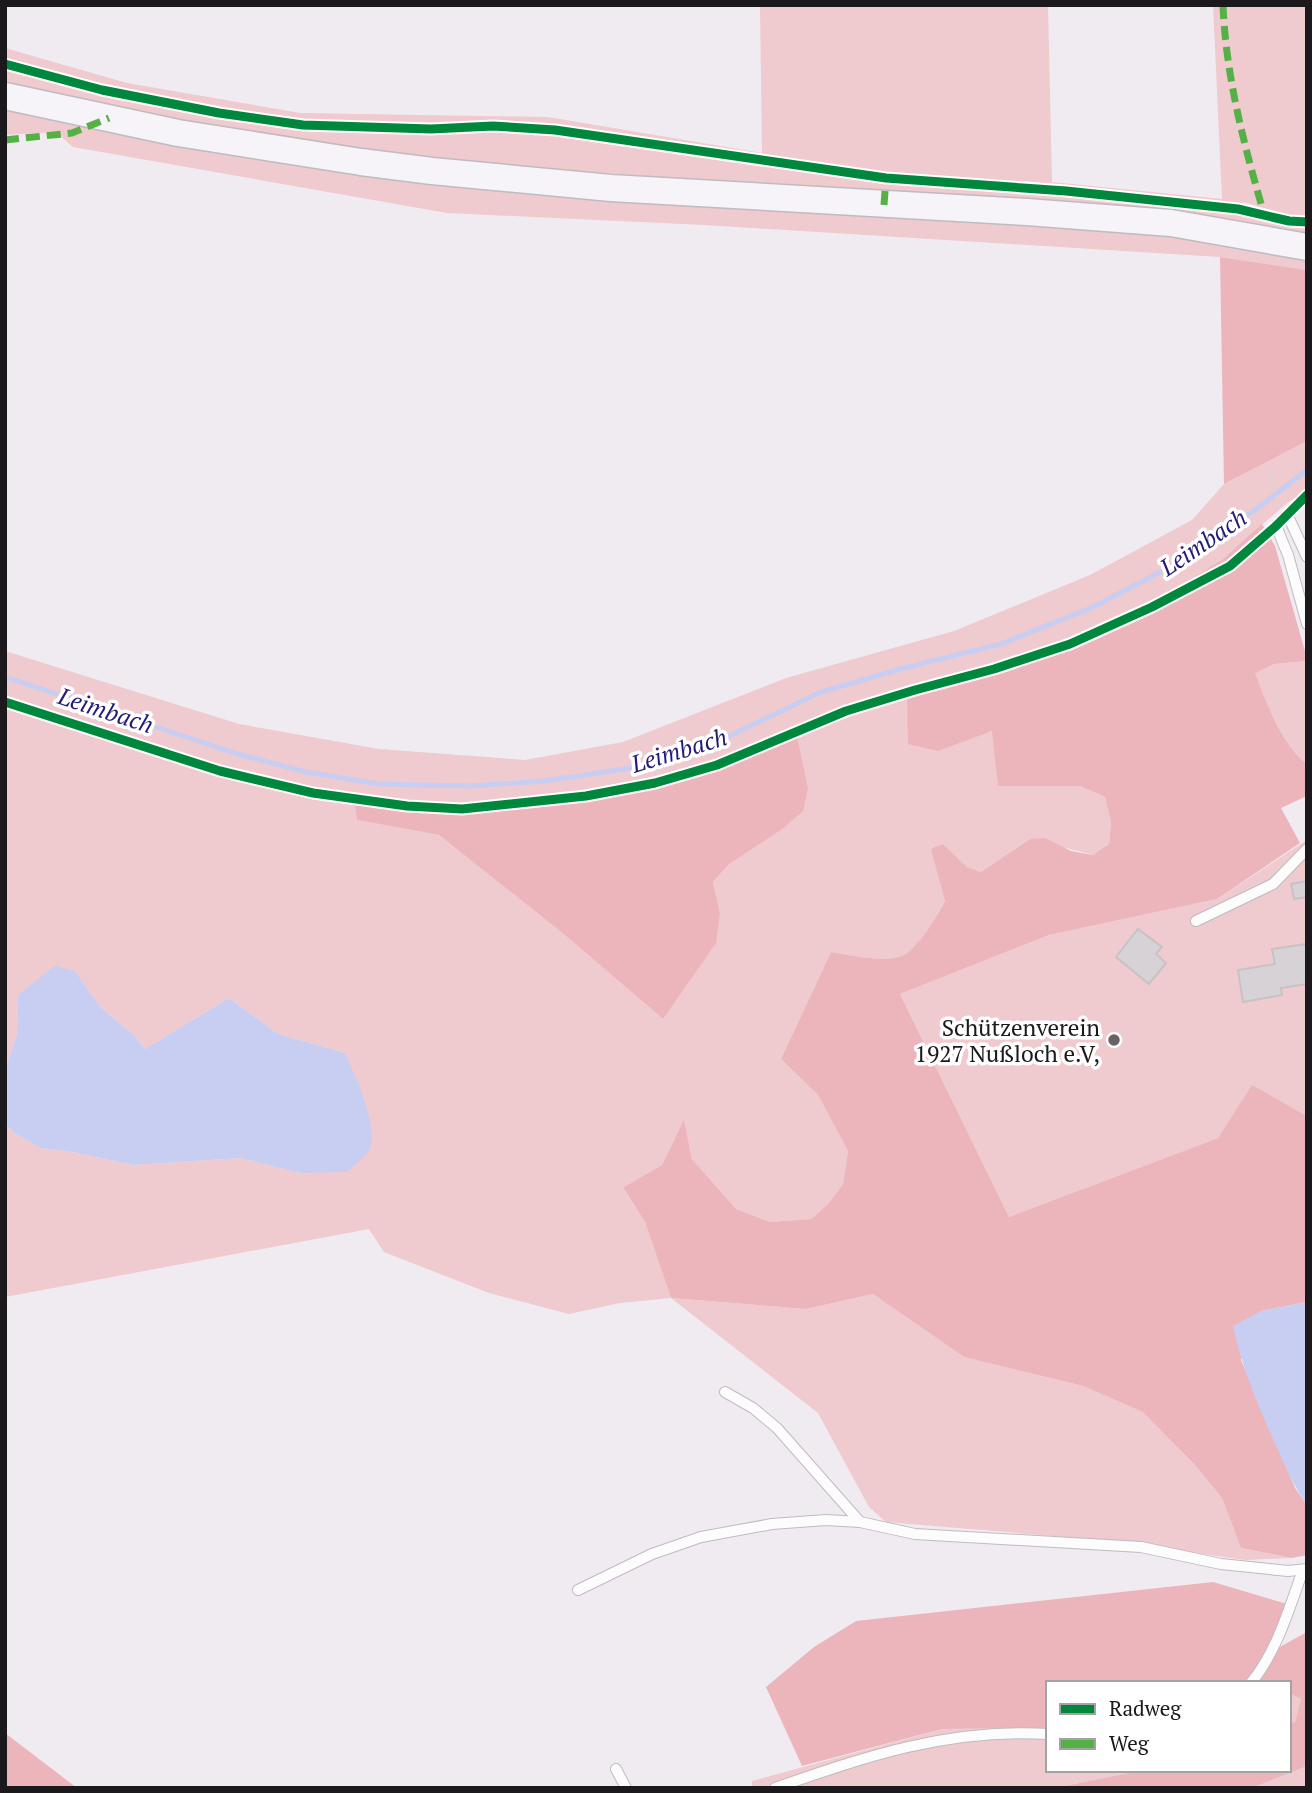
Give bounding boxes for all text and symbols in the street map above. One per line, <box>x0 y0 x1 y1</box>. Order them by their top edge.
water label: Leimbach <box>1152 501 1253 583</box>
water label: Leimbach <box>53 679 158 740</box>
water label: Leimbach <box>626 720 731 780</box>
place label: Schützenverein 1927 Nußloch e.V, <box>915 1012 1100 1069</box>
marker: Schützenverein 1927 Nußloch e.V, <box>1106 1032 1122 1048</box>
legend <box>1046 1681 1291 1772</box>
text: Radweg <box>1109 1694 1182 1722</box>
text: Weg <box>1109 1729 1150 1757</box>

